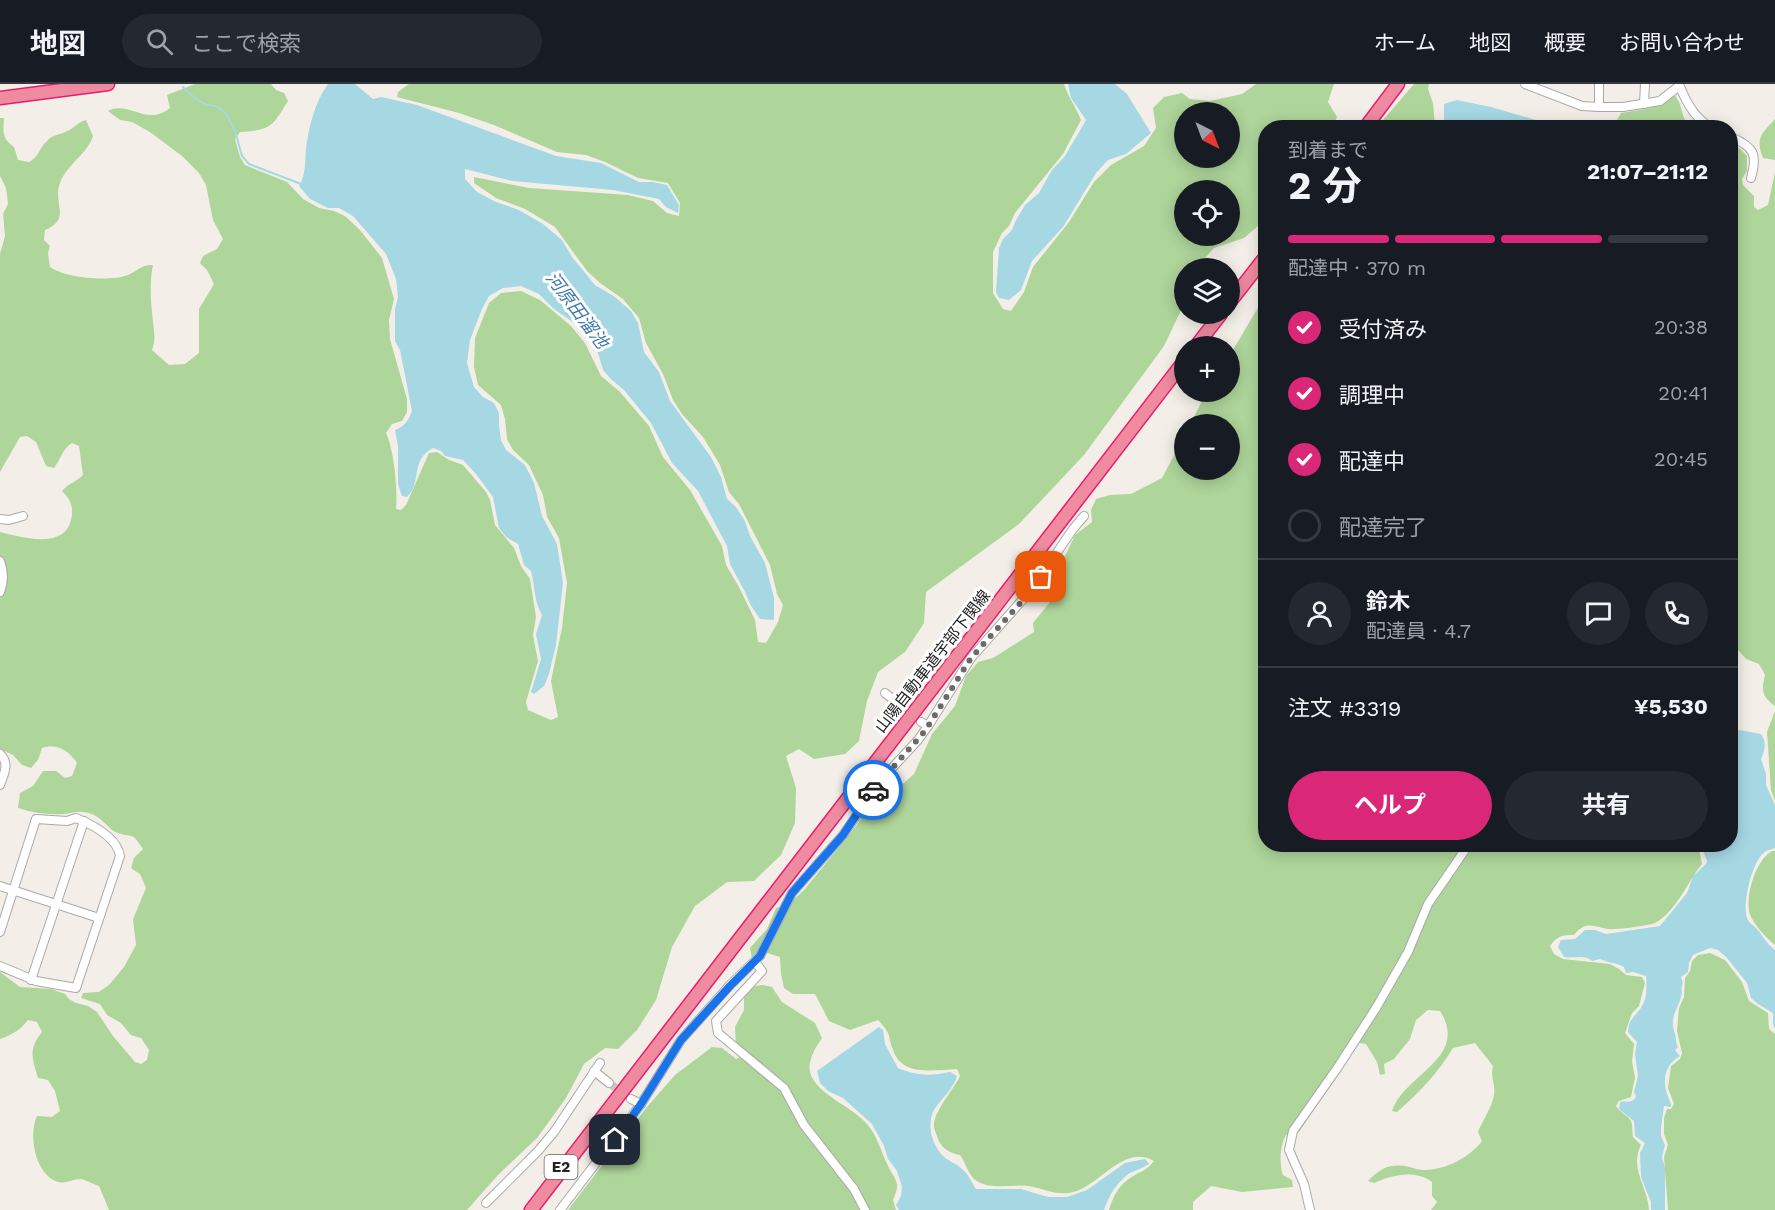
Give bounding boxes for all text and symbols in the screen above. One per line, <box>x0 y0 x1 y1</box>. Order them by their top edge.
search box <box>122 14 542 68</box>
icon: search <box>143 25 176 58</box>
text: 地図 <box>30 27 86 60</box>
text: ホーム <box>1374 30 1436 55</box>
text: 地図 <box>1469 30 1511 55</box>
text: 概要 <box>1544 30 1586 55</box>
text: お問い合わせ <box>1619 30 1745 55</box>
text: ここで検索 <box>191 31 301 56</box>
north arrow <box>1174 102 1240 168</box>
map controls <box>1174 102 1240 480</box>
text: 到着まで <box>1288 138 1368 162</box>
text: 21:07–21:12 <box>1587 159 1708 184</box>
text: 2 分 <box>1288 163 1361 208</box>
button: locate <box>1174 180 1240 246</box>
text: 配達中 · 370 m <box>1288 256 1426 280</box>
button: layers <box>1174 258 1240 324</box>
water label: 河原田溜池 <box>542 267 614 354</box>
icon: check <box>1288 311 1321 344</box>
text: 20:38 <box>1654 315 1708 339</box>
text: 受付済み <box>1339 317 1427 342</box>
button: + <box>1174 336 1240 402</box>
icon: check <box>1288 377 1321 410</box>
text: 20:41 <box>1658 381 1708 405</box>
text: 調理中 <box>1339 383 1405 408</box>
button: − <box>1174 414 1240 480</box>
icon: check <box>1288 443 1321 476</box>
text: 20:45 <box>1654 447 1708 471</box>
text: 配達中 <box>1339 449 1405 474</box>
text: 配達完了 <box>1339 515 1427 540</box>
pin <box>1015 551 1066 602</box>
icon: bag <box>1024 560 1057 593</box>
button: person <box>1288 582 1351 645</box>
button: chat <box>1567 582 1630 645</box>
button: phone <box>1645 582 1708 645</box>
street label: 山陽自動車道宇部下関線 <box>871 586 994 737</box>
text: 鈴木 <box>1366 589 1410 614</box>
text: 配達員 · 4.7 <box>1366 619 1471 643</box>
text: ¥5,530 <box>1634 694 1708 719</box>
text: 注文 #3319 <box>1288 696 1401 721</box>
courier <box>843 760 903 820</box>
button: ヘルプ <box>1288 771 1492 840</box>
button: 共有 <box>1504 771 1708 840</box>
icon: car <box>857 774 890 807</box>
pin <box>589 1114 640 1165</box>
icon: home <box>598 1123 631 1156</box>
road number: E2 <box>544 1155 578 1179</box>

